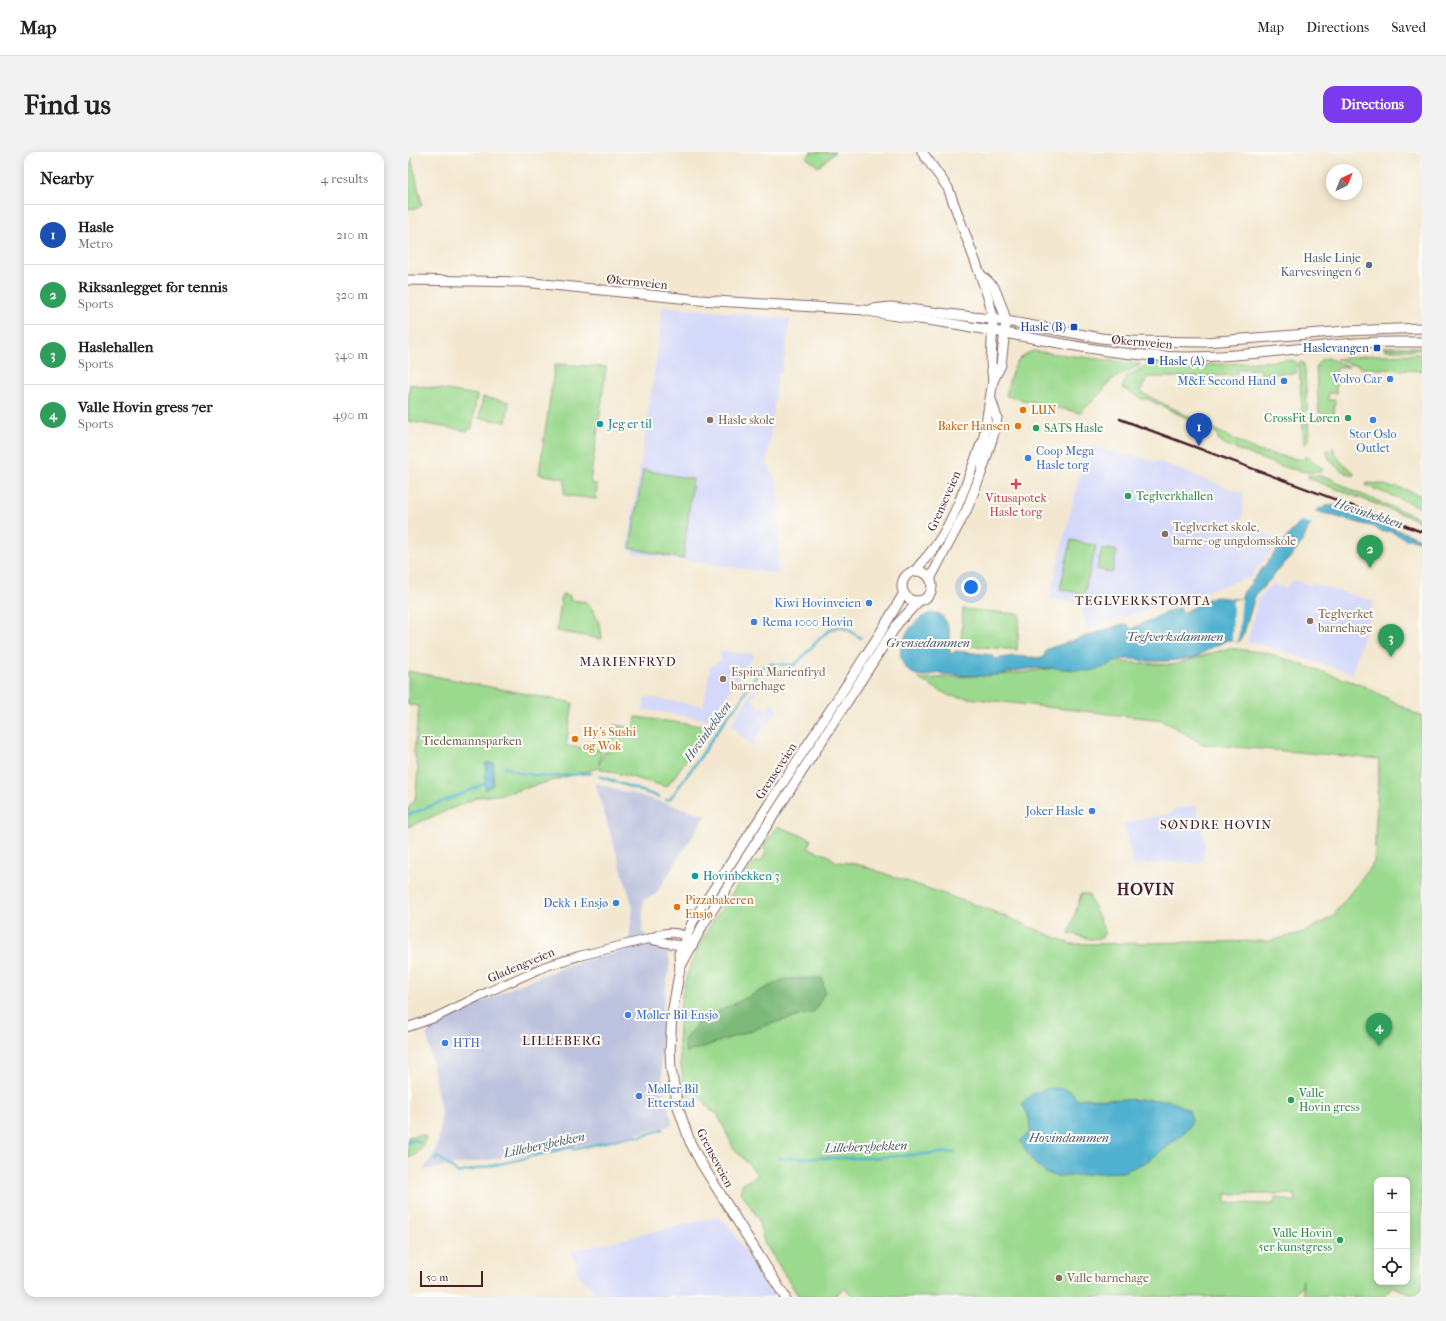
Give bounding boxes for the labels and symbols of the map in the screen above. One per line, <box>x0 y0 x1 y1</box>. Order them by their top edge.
north arrow <box>1326 164 1362 200</box>
place label: Hasle Linje Karvesvingen 6 <box>1280 251 1361 279</box>
marker: Hasle Linje Karvesvingen 6 <box>1364 260 1374 270</box>
street label: Økernveien <box>606 272 668 292</box>
place label: Hasle (B) <box>1020 320 1066 334</box>
marker: Hasle (B) <box>1069 322 1079 332</box>
street label: Økernveien <box>1111 332 1173 352</box>
place label: Haslevangen <box>1303 341 1369 355</box>
marker: Haslevangen <box>1372 343 1382 353</box>
place label: Hasle (A) <box>1159 354 1205 368</box>
marker: Hasle (A) <box>1146 356 1156 366</box>
place label: Volvo Car <box>1332 372 1383 386</box>
place label: M&E Second Hand <box>1177 374 1276 388</box>
marker: Volvo Car <box>1385 374 1395 384</box>
marker: M&E Second Hand <box>1279 376 1289 386</box>
place label: LUN <box>1031 403 1056 417</box>
marker: LUN <box>1018 405 1028 415</box>
place label: CrossFit Løren <box>1264 411 1340 425</box>
place label: Hasle skole <box>718 413 775 427</box>
pin: 1 <box>1186 413 1212 446</box>
marker: CrossFit Løren <box>1343 413 1353 423</box>
marker: Hasle skole <box>705 415 715 425</box>
marker: Stor Oslo Outlet <box>1368 415 1378 425</box>
place label: Jeg er til <box>607 417 653 431</box>
marker: Jeg er til <box>595 419 605 429</box>
place label: Baker Hansen <box>938 419 1010 433</box>
marker: Baker Hansen <box>1013 421 1023 431</box>
place label: SATS Hasle <box>1044 421 1103 435</box>
marker: SATS Hasle <box>1031 423 1041 433</box>
place label: Stor Oslo Outlet <box>1349 427 1397 455</box>
place label: Coop Mega Hasle torg <box>1036 444 1095 472</box>
marker: Coop Mega Hasle torg <box>1023 453 1033 463</box>
street label: Grenseveien <box>924 469 964 533</box>
marker: Vitusapotek Hasle torg <box>1011 479 1021 489</box>
place label: Teglverkhallen <box>1136 489 1213 503</box>
place label: Vitusapotek Hasle torg <box>984 491 1047 519</box>
marker: Teglverkhallen <box>1123 491 1133 501</box>
water label: Hovinbekken <box>1332 495 1405 532</box>
place label: Teglverket skole, barne- og ungdomsskole <box>1172 520 1296 548</box>
marker: Teglverket skole, barne- og ungdomsskole <box>1160 529 1170 539</box>
pin: 2 <box>1357 535 1383 568</box>
your location <box>961 577 981 597</box>
district label: TEGLVERKSTOMTA <box>1075 593 1211 608</box>
place label: Kiwi Hovinveien <box>774 596 861 610</box>
marker: Kiwi Hovinveien <box>864 598 874 608</box>
place label: Teglverket barnehage <box>1317 607 1374 635</box>
place label: Rema 1000 Hovin <box>762 615 853 629</box>
marker: Teglverket barnehage <box>1305 616 1315 626</box>
marker: Rema 1000 Hovin <box>749 617 759 627</box>
pin: 3 <box>1378 624 1404 657</box>
water label: Teglverksdammen <box>1126 629 1224 644</box>
water label: Grensedammen <box>886 635 970 650</box>
district label: MARIENFRYD <box>579 654 677 669</box>
place label: Espira Marienfryd barnehage <box>730 665 826 693</box>
marker: Espira Marienfryd barnehage <box>718 674 728 684</box>
water label: Hovinbekken <box>680 698 734 765</box>
place label: Hy's Sushi og Wok <box>583 725 636 753</box>
park label: Tiedemannsparken <box>422 734 522 748</box>
marker: Hy's Sushi og Wok <box>570 734 580 744</box>
street label: Grenseveien <box>752 740 800 802</box>
place label: Joker Hasle <box>1025 804 1084 818</box>
marker: Joker Hasle <box>1087 806 1097 816</box>
district label: SØNDRE HOVIN <box>1160 817 1272 832</box>
place label: Hovinbekken 3 <box>703 869 780 883</box>
marker: Hovinbekken 3 <box>690 871 700 881</box>
district label: HOVIN <box>1117 880 1175 899</box>
place label: Pizzabakeren Ensjø <box>685 893 754 921</box>
place label: Dekk 1 Ensjø <box>543 896 608 910</box>
marker: Dekk 1 Ensjø <box>611 898 621 908</box>
marker: Pizzabakeren Ensjø <box>672 902 682 912</box>
street label: Gladengveien <box>485 945 557 985</box>
place label: Møller Bil Ensjø <box>636 1008 718 1022</box>
marker: Møller Bil Ensjø <box>623 1010 633 1020</box>
pin: 4 <box>1366 1013 1392 1046</box>
district label: LILLEBERG <box>522 1033 602 1048</box>
place label: HTH <box>453 1036 481 1050</box>
marker: HTH <box>440 1038 450 1048</box>
place label: Møller Bil Etterstad <box>647 1082 699 1110</box>
place label: Valle Hovin gress <box>1298 1086 1360 1114</box>
marker: Møller Bil Etterstad <box>634 1091 644 1101</box>
marker: Valle Hovin gress <box>1286 1095 1296 1105</box>
street label: Grenseveien <box>694 1126 736 1190</box>
water label: Lillebergbekken <box>501 1129 586 1161</box>
water label: Hovindammen <box>1028 1130 1109 1145</box>
water label: Lillebergbekken <box>823 1138 908 1155</box>
place label: Valle Hovin 5er kunstgress <box>1258 1226 1333 1254</box>
marker: Valle Hovin 5er kunstgress <box>1335 1235 1345 1245</box>
scale bar <box>420 1269 483 1288</box>
place label: Valle barnehage <box>1066 1271 1149 1285</box>
marker: Valle barnehage <box>1054 1273 1064 1283</box>

